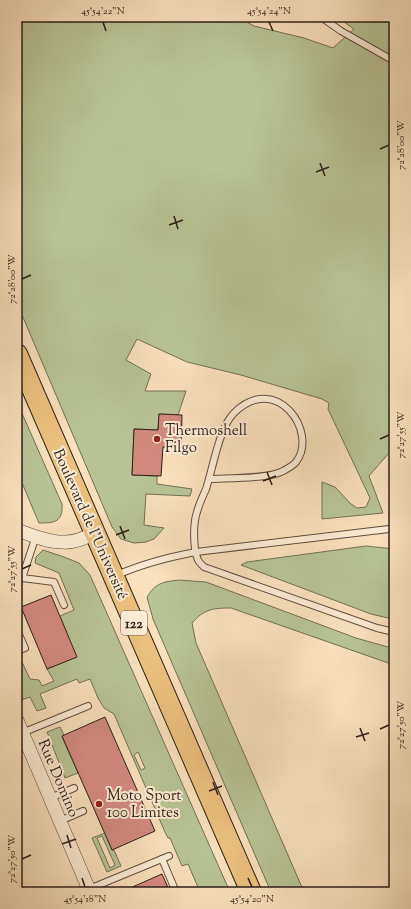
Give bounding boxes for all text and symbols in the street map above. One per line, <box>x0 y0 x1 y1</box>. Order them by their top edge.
text: 45°54'22"N <box>81 4 125 19</box>
text: 45°54'24"N <box>247 4 291 19</box>
text: 72°28'00"W <box>394 120 409 170</box>
text: 72°28'00"W <box>5 254 20 304</box>
text: 72°27'55"W <box>394 412 409 458</box>
place label: Thermoshell Filgo <box>165 421 247 459</box>
marker: Thermoshell Filgo <box>152 434 162 444</box>
street label: Boulevard de l'Université <box>47 446 132 603</box>
text: 72°27'55"W <box>5 546 20 592</box>
road number: 122 <box>121 611 147 635</box>
text: 72°27'50"W <box>394 701 409 749</box>
street label: Rue Domino <box>32 736 83 821</box>
place label: Moto Sport 100 Limites <box>107 786 181 824</box>
marker: Moto Sport 100 Limites <box>94 799 104 809</box>
text: 72°27'50"W <box>5 835 20 883</box>
text: 45°54'18"N <box>64 892 106 907</box>
text: 45°54'20"N <box>230 892 274 907</box>

